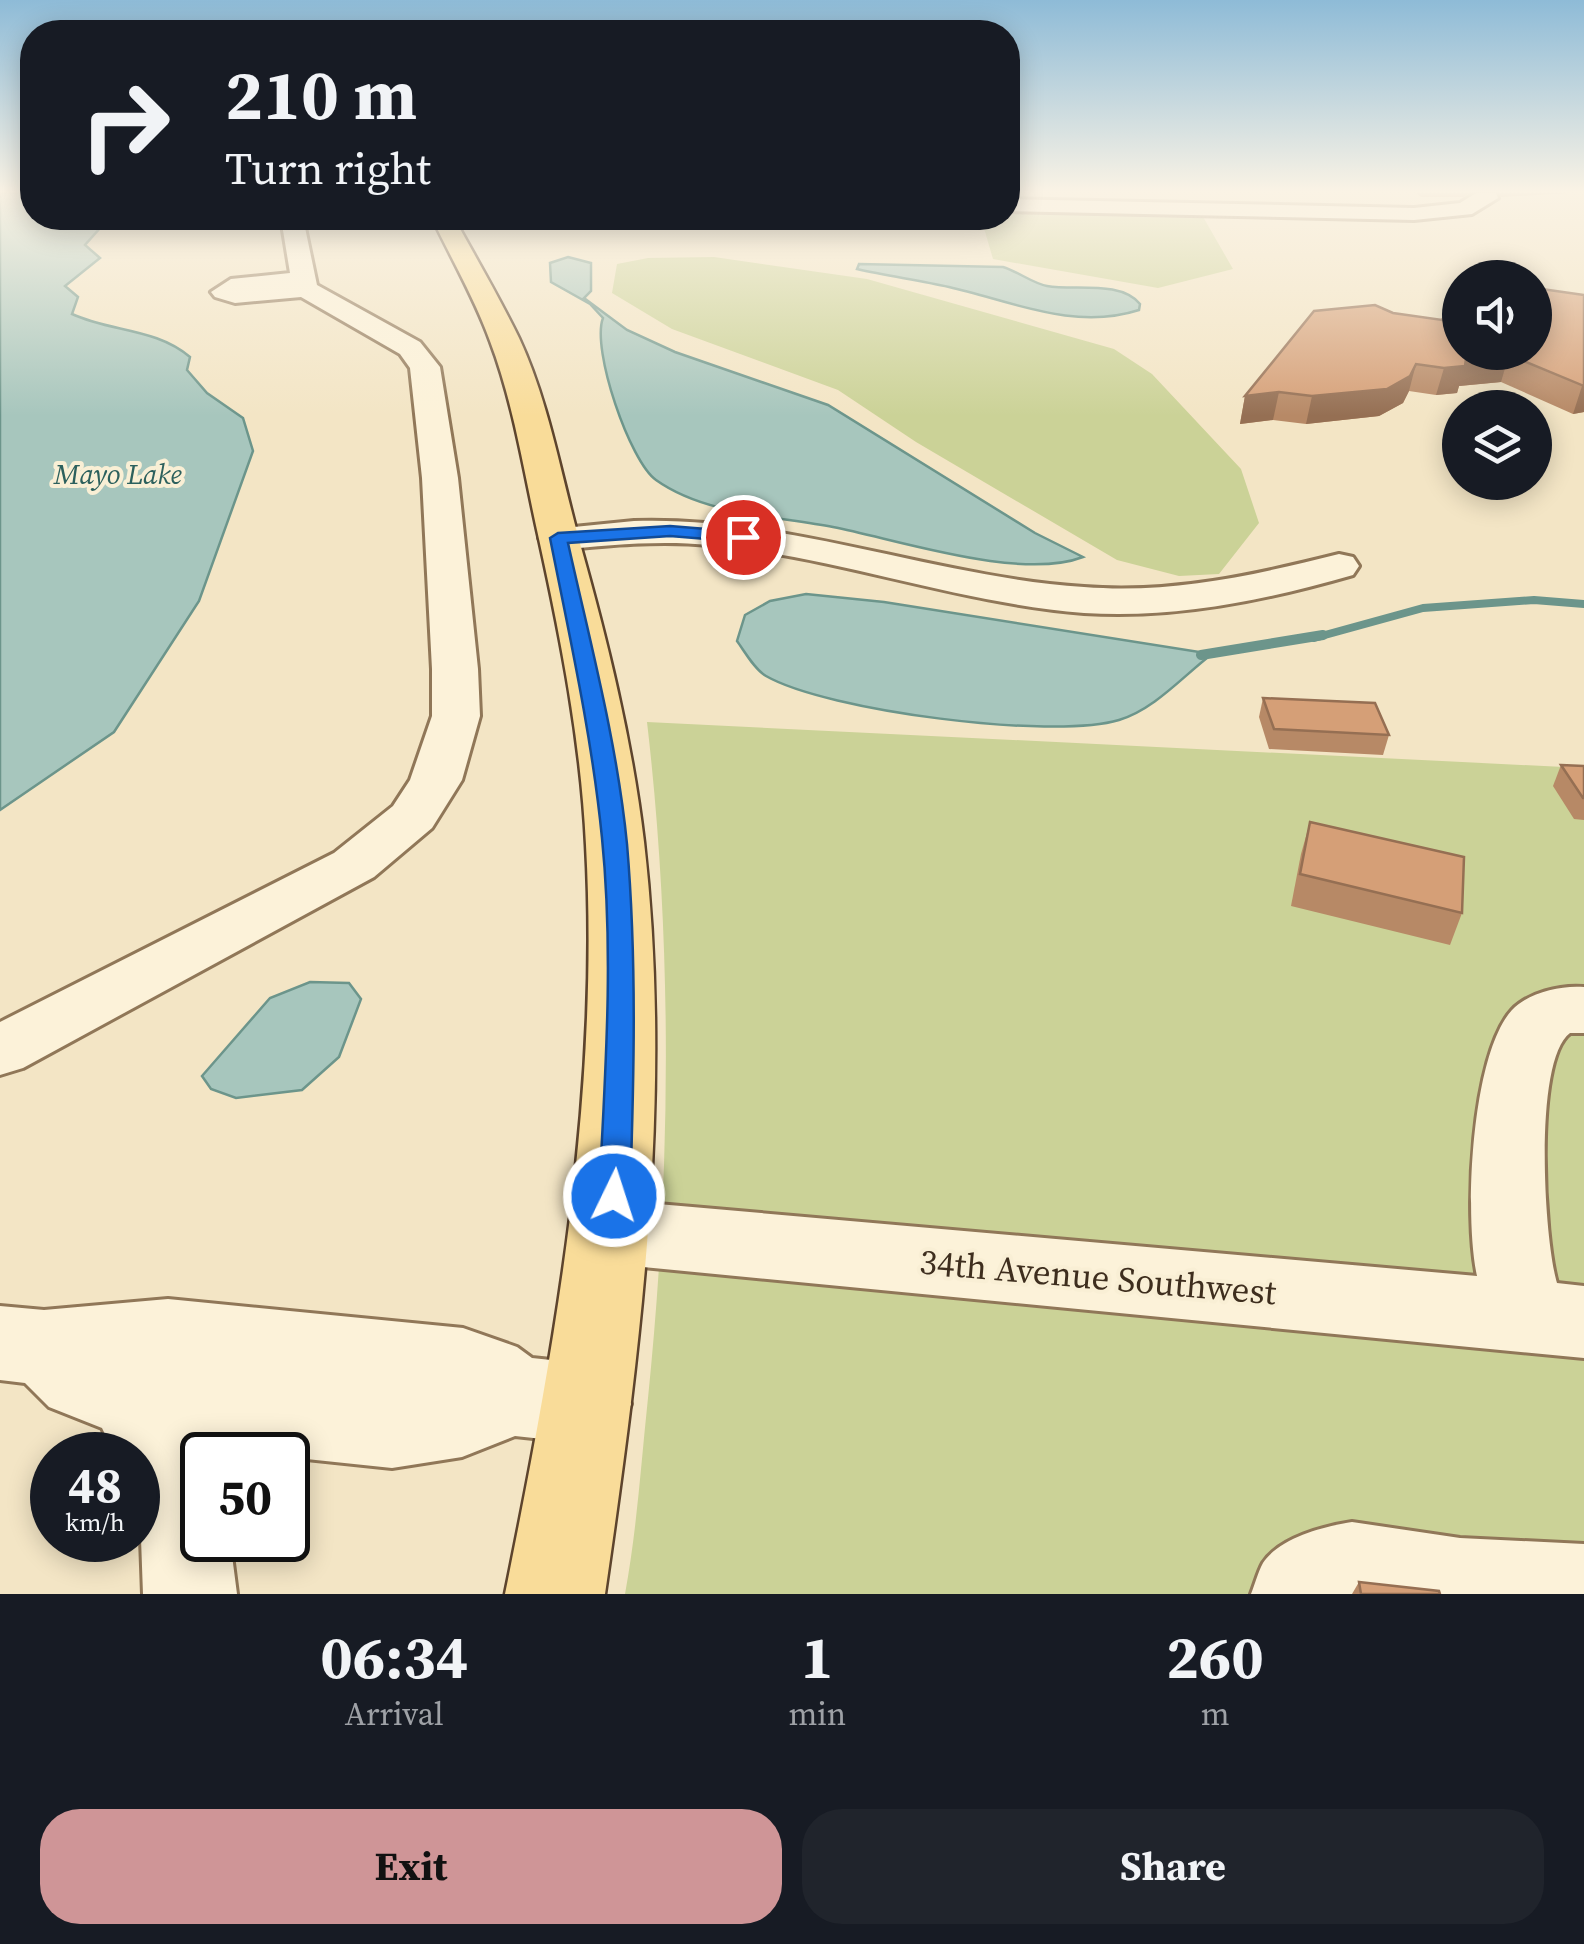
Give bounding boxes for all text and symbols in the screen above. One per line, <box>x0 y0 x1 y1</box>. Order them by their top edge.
text: 210 m <box>225 46 417 142</box>
icon: right <box>60 60 190 190</box>
text: Turn right <box>225 137 431 199</box>
map controls <box>1442 260 1552 500</box>
button: sound <box>1442 260 1552 370</box>
button: layers <box>1442 390 1552 500</box>
water label: Mayo Lake <box>53 455 183 493</box>
pin <box>701 495 786 580</box>
icon: arrive <box>716 510 771 565</box>
position arrow <box>562 1144 666 1248</box>
street label: 34th Avenue Southwest <box>918 1238 1279 1317</box>
speed limit sign: 50 <box>180 1432 310 1562</box>
text: 48 <box>68 1450 122 1519</box>
text: km/h <box>65 1505 125 1539</box>
text: 06:34 <box>320 1616 468 1698</box>
text: 1 <box>801 1616 834 1698</box>
text: 260 <box>1166 1616 1264 1698</box>
text: Arrival <box>345 1692 444 1736</box>
text: min <box>788 1692 846 1736</box>
text: m <box>1201 1692 1229 1736</box>
button: Exit <box>40 1809 782 1924</box>
button: Share <box>802 1809 1544 1924</box>

